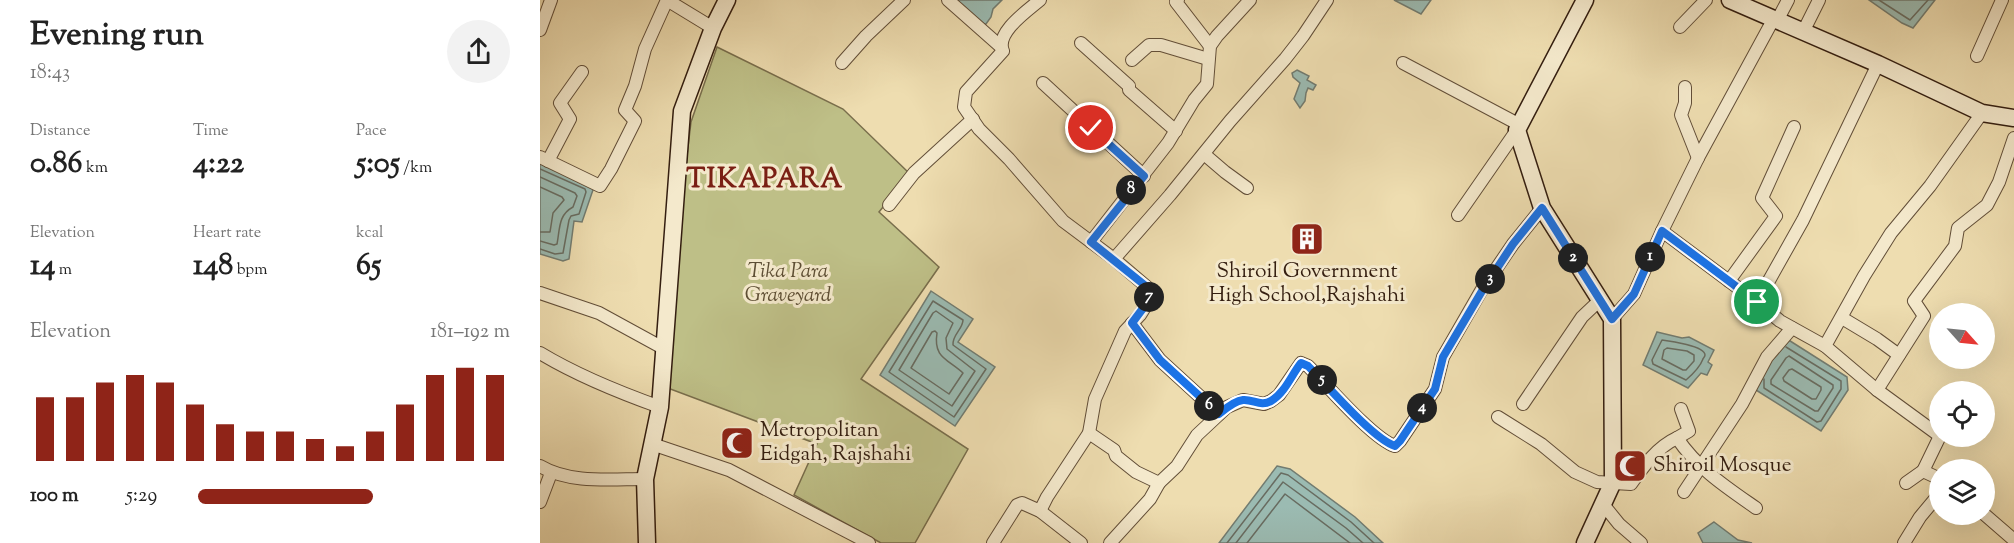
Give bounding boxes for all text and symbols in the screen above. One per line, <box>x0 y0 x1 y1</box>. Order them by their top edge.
text: Evening run <box>30 12 204 60</box>
button: share <box>447 20 510 83</box>
text: 18:43 <box>30 59 70 88</box>
pin <box>1065 102 1116 153</box>
icon: check <box>1074 111 1107 144</box>
text: Distance <box>30 120 90 143</box>
text: Time <box>193 120 229 143</box>
text: Pace <box>356 120 387 143</box>
text: 0.86 <box>30 143 83 186</box>
text: 4:22 <box>193 143 244 186</box>
text: 5:05 <box>356 143 400 186</box>
text: km <box>83 157 108 180</box>
text: /km <box>400 157 432 180</box>
district label: TIKAPARA <box>686 161 844 200</box>
pin: 8 <box>1116 175 1146 205</box>
text: 8 <box>1127 178 1135 201</box>
building icon: Shiroil Government High School,Rajshahi <box>1289 221 1325 257</box>
text: Elevation <box>30 222 95 245</box>
text: Heart rate <box>193 222 261 245</box>
text: kcal <box>356 222 384 245</box>
pin: 1 <box>1635 242 1665 272</box>
pin: 2 <box>1558 243 1588 273</box>
text: 14 <box>30 245 55 288</box>
text: 148 <box>193 245 233 288</box>
text: 65 <box>356 245 381 288</box>
text: 1 <box>1647 245 1653 268</box>
text: 2 <box>1569 246 1577 269</box>
park label: Tika Para Graveyard <box>745 257 832 311</box>
place label: Shiroil Government High School,Rajshahi <box>1209 257 1405 311</box>
text: m <box>55 259 72 282</box>
text: bpm <box>233 259 267 282</box>
pin: 3 <box>1475 264 1505 294</box>
text: 3 <box>1487 267 1493 290</box>
pin <box>1731 276 1782 327</box>
pin: 7 <box>1134 282 1164 312</box>
text: 7 <box>1145 285 1153 308</box>
icon: arrive <box>1740 285 1773 318</box>
north arrow <box>1929 303 1995 369</box>
map controls <box>1929 303 1995 525</box>
text: Elevation <box>30 318 111 347</box>
text: 181–192 m <box>430 318 510 347</box>
pin: 5 <box>1307 365 1337 395</box>
text: 5 <box>1319 368 1325 391</box>
button: locate <box>1929 381 1995 447</box>
pin: 6 <box>1194 391 1224 421</box>
pin: 4 <box>1407 393 1437 423</box>
text: 6 <box>1205 394 1213 417</box>
text: 4 <box>1418 396 1426 419</box>
place label: Metropolitan Eidgah, Rajshahi <box>760 416 911 470</box>
mosque icon: Metropolitan Eidgah, Rajshahi <box>719 425 755 461</box>
mosque icon: Shiroil Mosque <box>1612 448 1648 484</box>
place label: Shiroil Mosque <box>1653 451 1792 481</box>
button: layers <box>1929 459 1995 525</box>
text: 100 m <box>30 482 79 511</box>
text: 5:29 <box>126 482 157 511</box>

